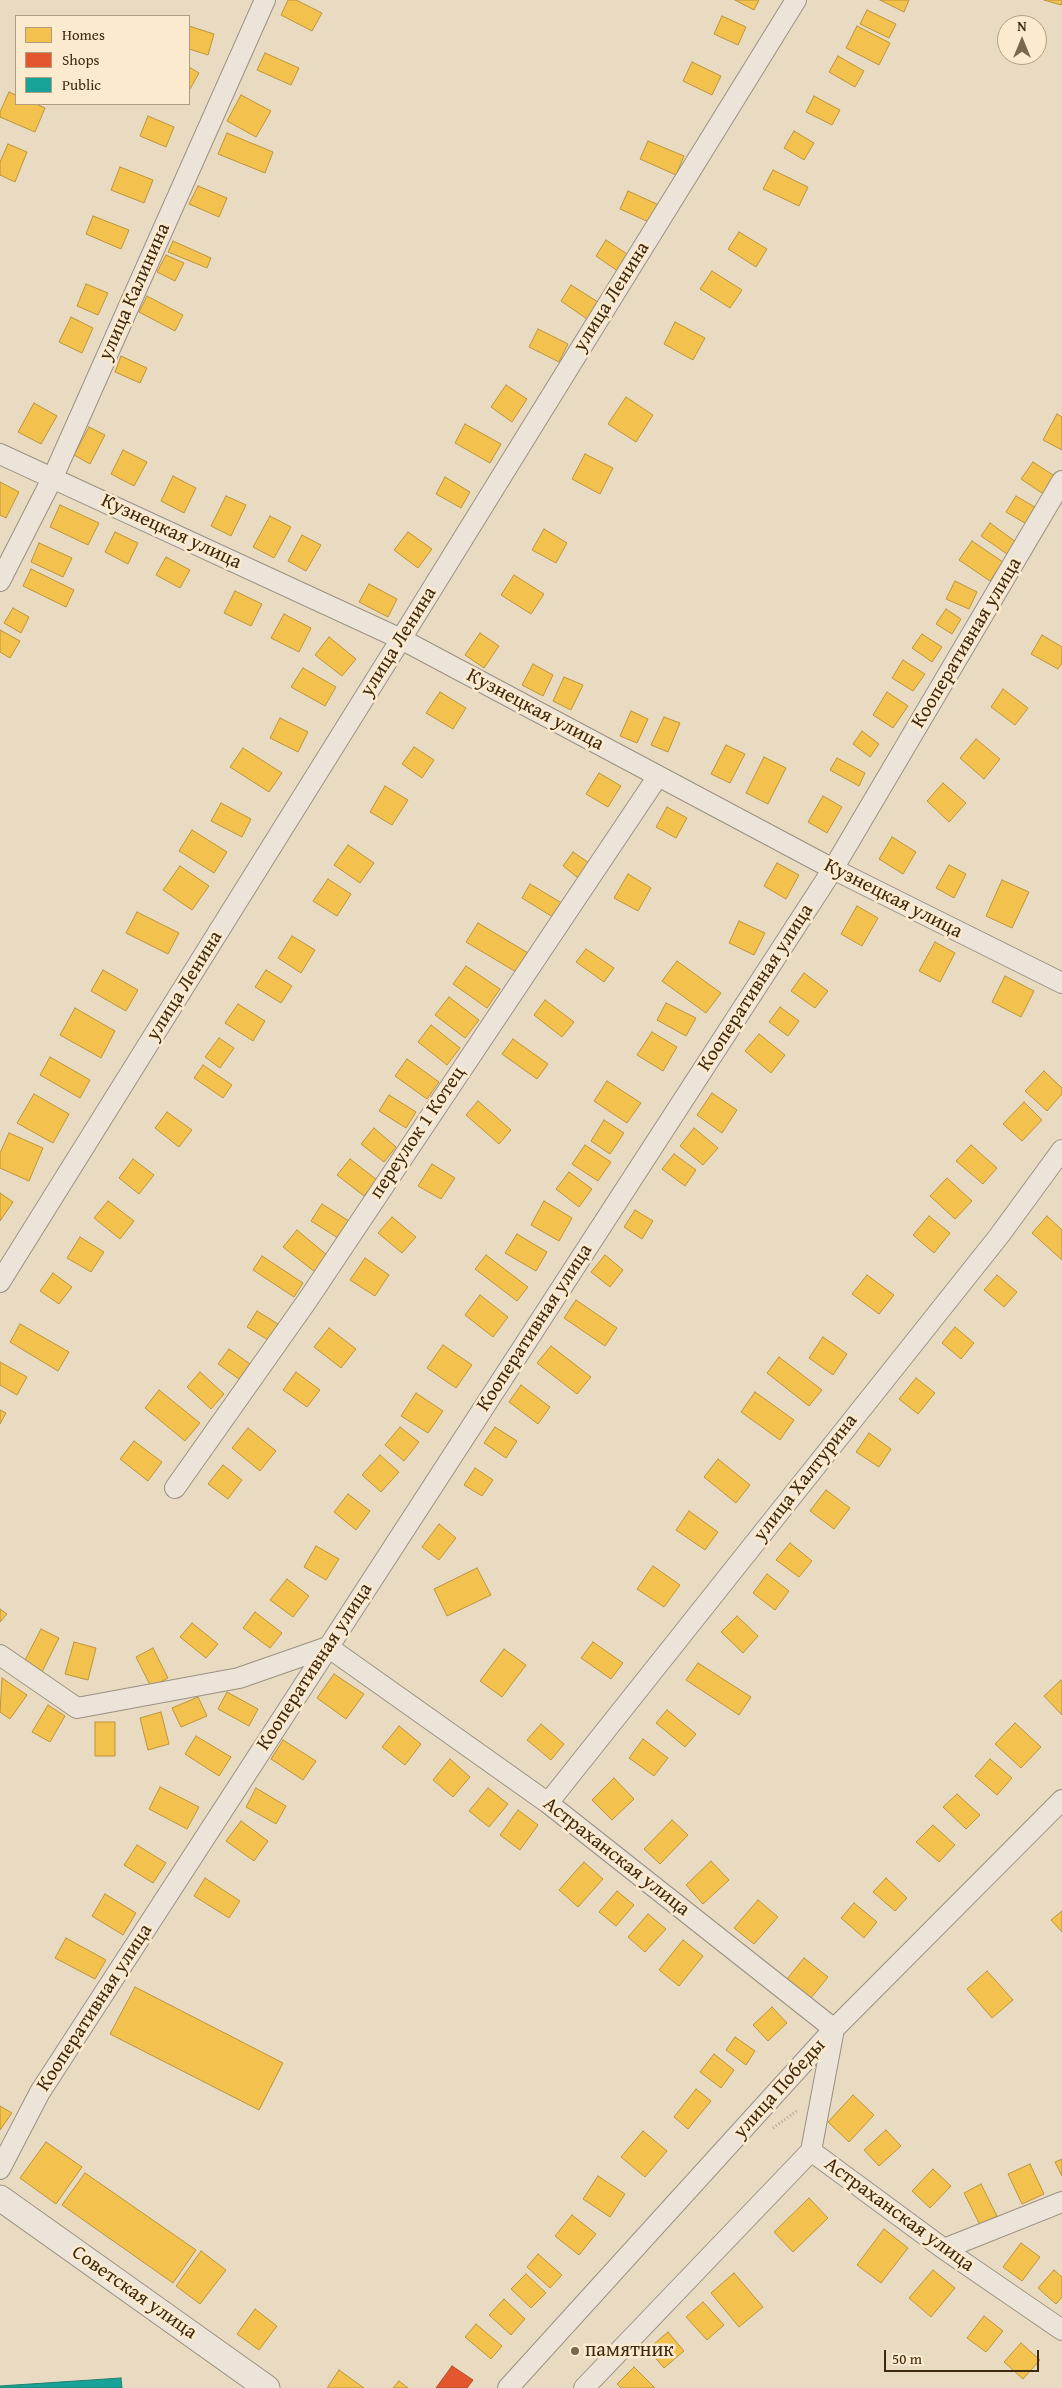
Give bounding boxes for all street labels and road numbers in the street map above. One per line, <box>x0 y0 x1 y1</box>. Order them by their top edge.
street label: улица Калинина <box>94 220 176 364</box>
street label: улица Ленина <box>569 238 655 356</box>
street label: Кузнецкая улица <box>97 489 245 575</box>
street label: Кооперативная улица <box>907 553 1027 733</box>
street label: улица Ленина <box>356 583 442 701</box>
street label: Кузнецкая улица <box>462 664 608 756</box>
street label: Кузнецкая улица <box>820 854 966 944</box>
street label: Кооперативная улица <box>693 900 819 1076</box>
street label: улица Ленина <box>142 927 228 1045</box>
street label: переулок 1 Котец <box>365 1062 471 1204</box>
street label: Кооперативная улица <box>472 1240 598 1416</box>
street label: улица Халтурина <box>749 1410 863 1546</box>
street label: Кооперативная улица <box>252 1579 378 1755</box>
street label: Астраханская улица <box>538 1792 694 1922</box>
street label: Кооперативная улица <box>32 1920 158 2096</box>
street label: улица Победы <box>729 2034 831 2144</box>
street label: Астраханская улица <box>819 2152 979 2278</box>
street label: Советская улица <box>67 2241 201 2345</box>

